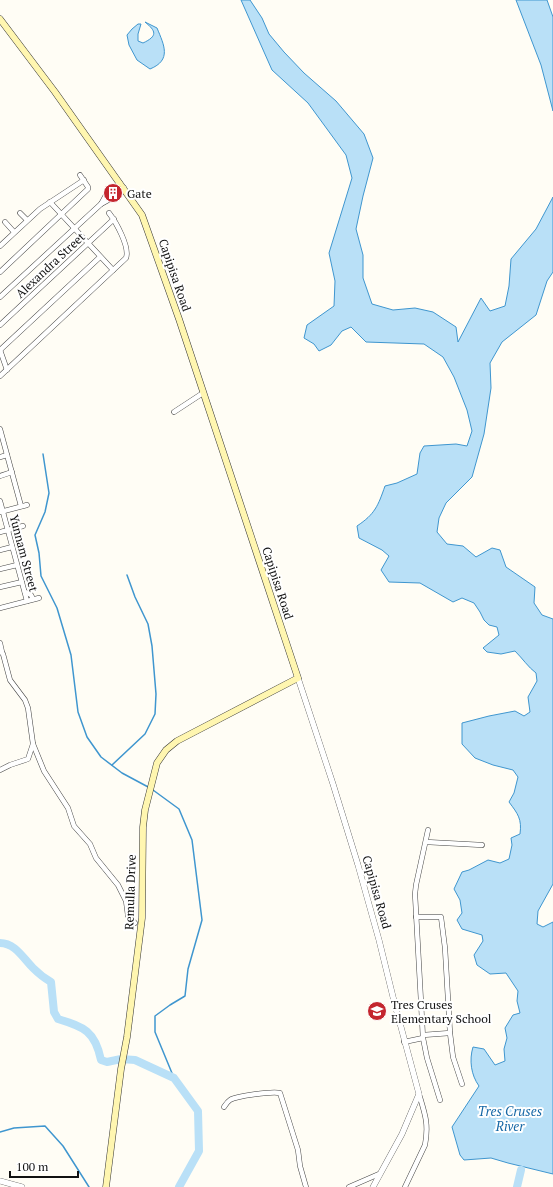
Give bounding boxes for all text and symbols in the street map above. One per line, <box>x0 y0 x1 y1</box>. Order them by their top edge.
building icon: Gate <box>102 182 124 204</box>
place label: Gate <box>127 186 152 201</box>
street label: Alexandra Street <box>12 229 88 301</box>
street label: Capipisa Road <box>156 237 194 313</box>
street label: Yunnam Street <box>6 513 42 594</box>
street label: Capipisa Road <box>259 545 297 622</box>
street label: Remulla Drive <box>121 854 139 930</box>
street label: Capipisa Road <box>359 854 395 931</box>
place label: Tres Cruses Elementary School <box>391 997 492 1026</box>
school or university icon: Tres Cruses Elementary School <box>366 1000 388 1022</box>
water label: Tres Cruses River <box>478 1102 543 1135</box>
scale bar <box>10 1153 78 1179</box>
text: 100 m <box>16 1159 49 1174</box>

